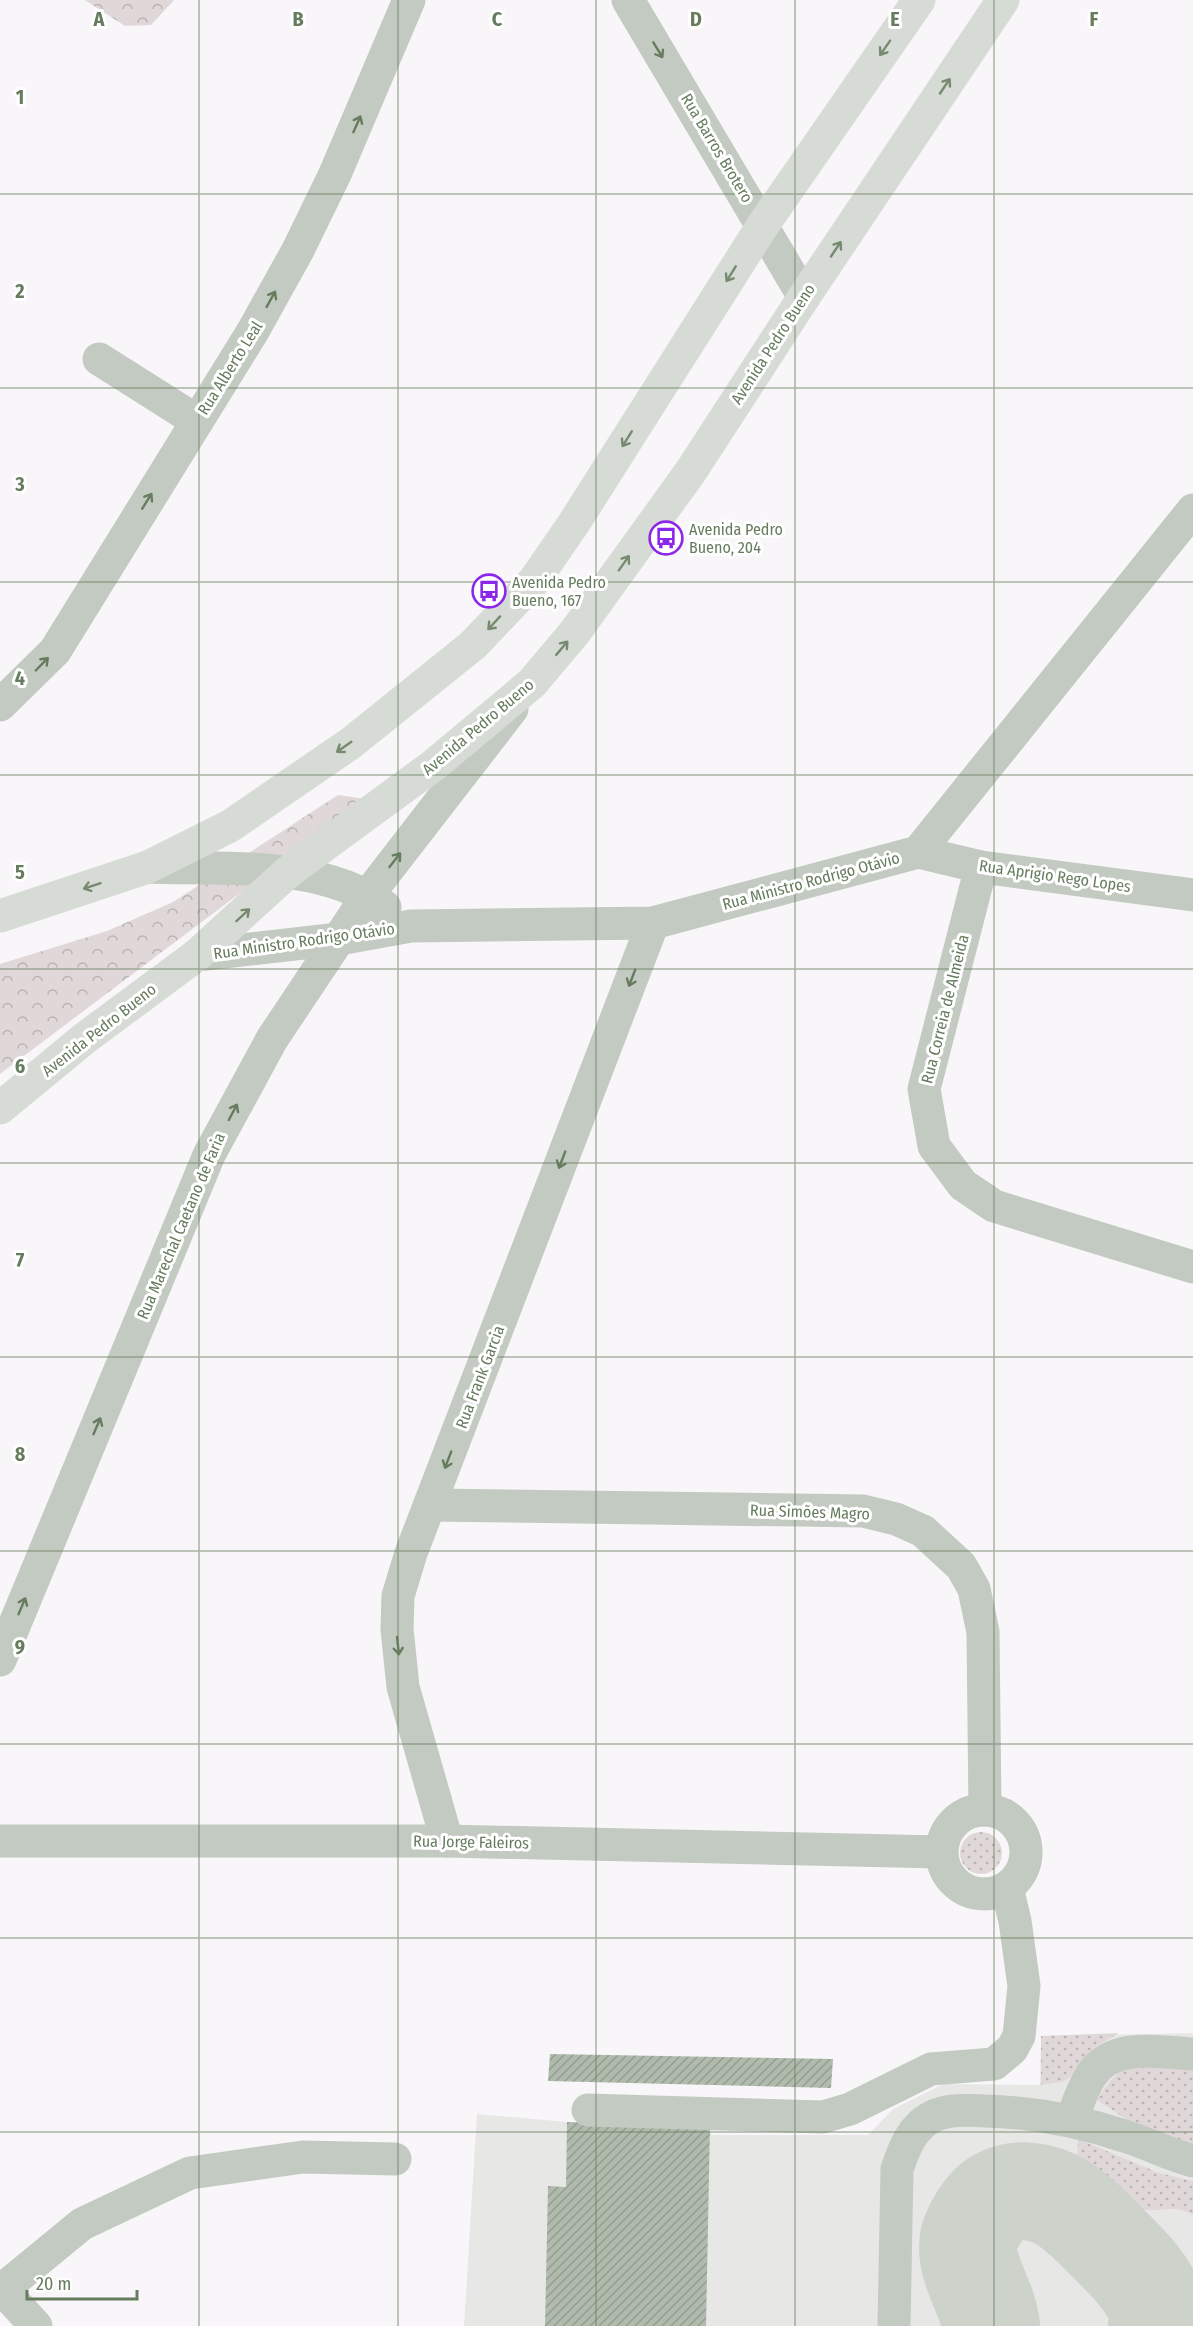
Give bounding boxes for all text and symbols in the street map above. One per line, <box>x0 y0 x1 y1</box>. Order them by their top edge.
text: A <box>93 7 106 31</box>
text: B <box>292 7 304 31</box>
text: C <box>492 7 503 31</box>
text: D <box>690 7 702 31</box>
text: E <box>890 7 900 31</box>
text: F <box>1090 7 1099 31</box>
one-way arrow <box>879 39 891 56</box>
one-way arrow <box>653 41 665 58</box>
one-way arrow <box>939 79 951 95</box>
text: 1 <box>16 85 24 109</box>
street label: Rua Barros Brotero <box>677 90 757 206</box>
one-way arrow <box>352 115 363 134</box>
one-way arrow <box>830 240 843 257</box>
one-way arrow <box>725 266 738 283</box>
text: 2 <box>14 279 25 303</box>
street label: Avenida Pedro Bueno <box>727 280 819 408</box>
one-way arrow <box>265 291 277 308</box>
street label: Rua Alberto Leal <box>194 318 266 418</box>
one-way arrow <box>621 430 633 447</box>
text: 3 <box>14 472 25 496</box>
one-way arrow <box>140 492 153 509</box>
bus stop icon: Avenida Pedro Bueno, 204 <box>648 520 684 556</box>
place label: Avenida Pedro Bueno, 204 <box>689 520 783 557</box>
one-way arrow <box>618 556 630 572</box>
bus stop icon: Avenida Pedro Bueno, 167 <box>471 573 507 609</box>
place label: Avenida Pedro Bueno, 167 <box>512 573 606 610</box>
one-way arrow <box>487 615 501 630</box>
one-way arrow <box>556 640 569 656</box>
one-way arrow <box>34 657 49 672</box>
text: 4 <box>15 666 25 690</box>
street label: Avenida Pedro Bueno <box>418 675 538 779</box>
one-way arrow <box>336 741 352 753</box>
street label: Rua Ministro Rodrigo Otávio <box>720 848 902 914</box>
one-way arrow <box>388 852 401 868</box>
street label: Rua Aprigio Rego Lopes <box>978 856 1132 896</box>
text: 5 <box>15 860 25 884</box>
one-way arrow <box>83 881 102 892</box>
one-way arrow <box>235 907 250 922</box>
street label: Rua Ministro Rodrigo Otávio <box>212 919 396 963</box>
street label: Rua Correia de Almeida <box>917 932 973 1085</box>
one-way arrow <box>626 968 637 986</box>
street label: Avenida Pedro Bueno <box>38 980 160 1080</box>
text: 6 <box>15 1054 25 1078</box>
one-way arrow <box>227 1104 239 1121</box>
street label: Rua Marechal Caetano de Faria <box>133 1130 229 1322</box>
one-way arrow <box>556 1150 567 1169</box>
text: 7 <box>16 1248 25 1272</box>
street label: Rua Frank Garcia <box>452 1323 508 1431</box>
one-way arrow <box>92 1417 103 1435</box>
text: 8 <box>15 1442 26 1466</box>
one-way arrow <box>442 1450 453 1469</box>
street label: Rua Simões Magro <box>750 1500 870 1524</box>
one-way arrow <box>17 1597 28 1615</box>
text: 9 <box>15 1635 25 1659</box>
one-way arrow <box>393 1635 404 1655</box>
street label: Rua Jorge Faleiros <box>413 1831 529 1853</box>
scale bar <box>27 2263 136 2301</box>
text: 20 m <box>36 2273 71 2295</box>

